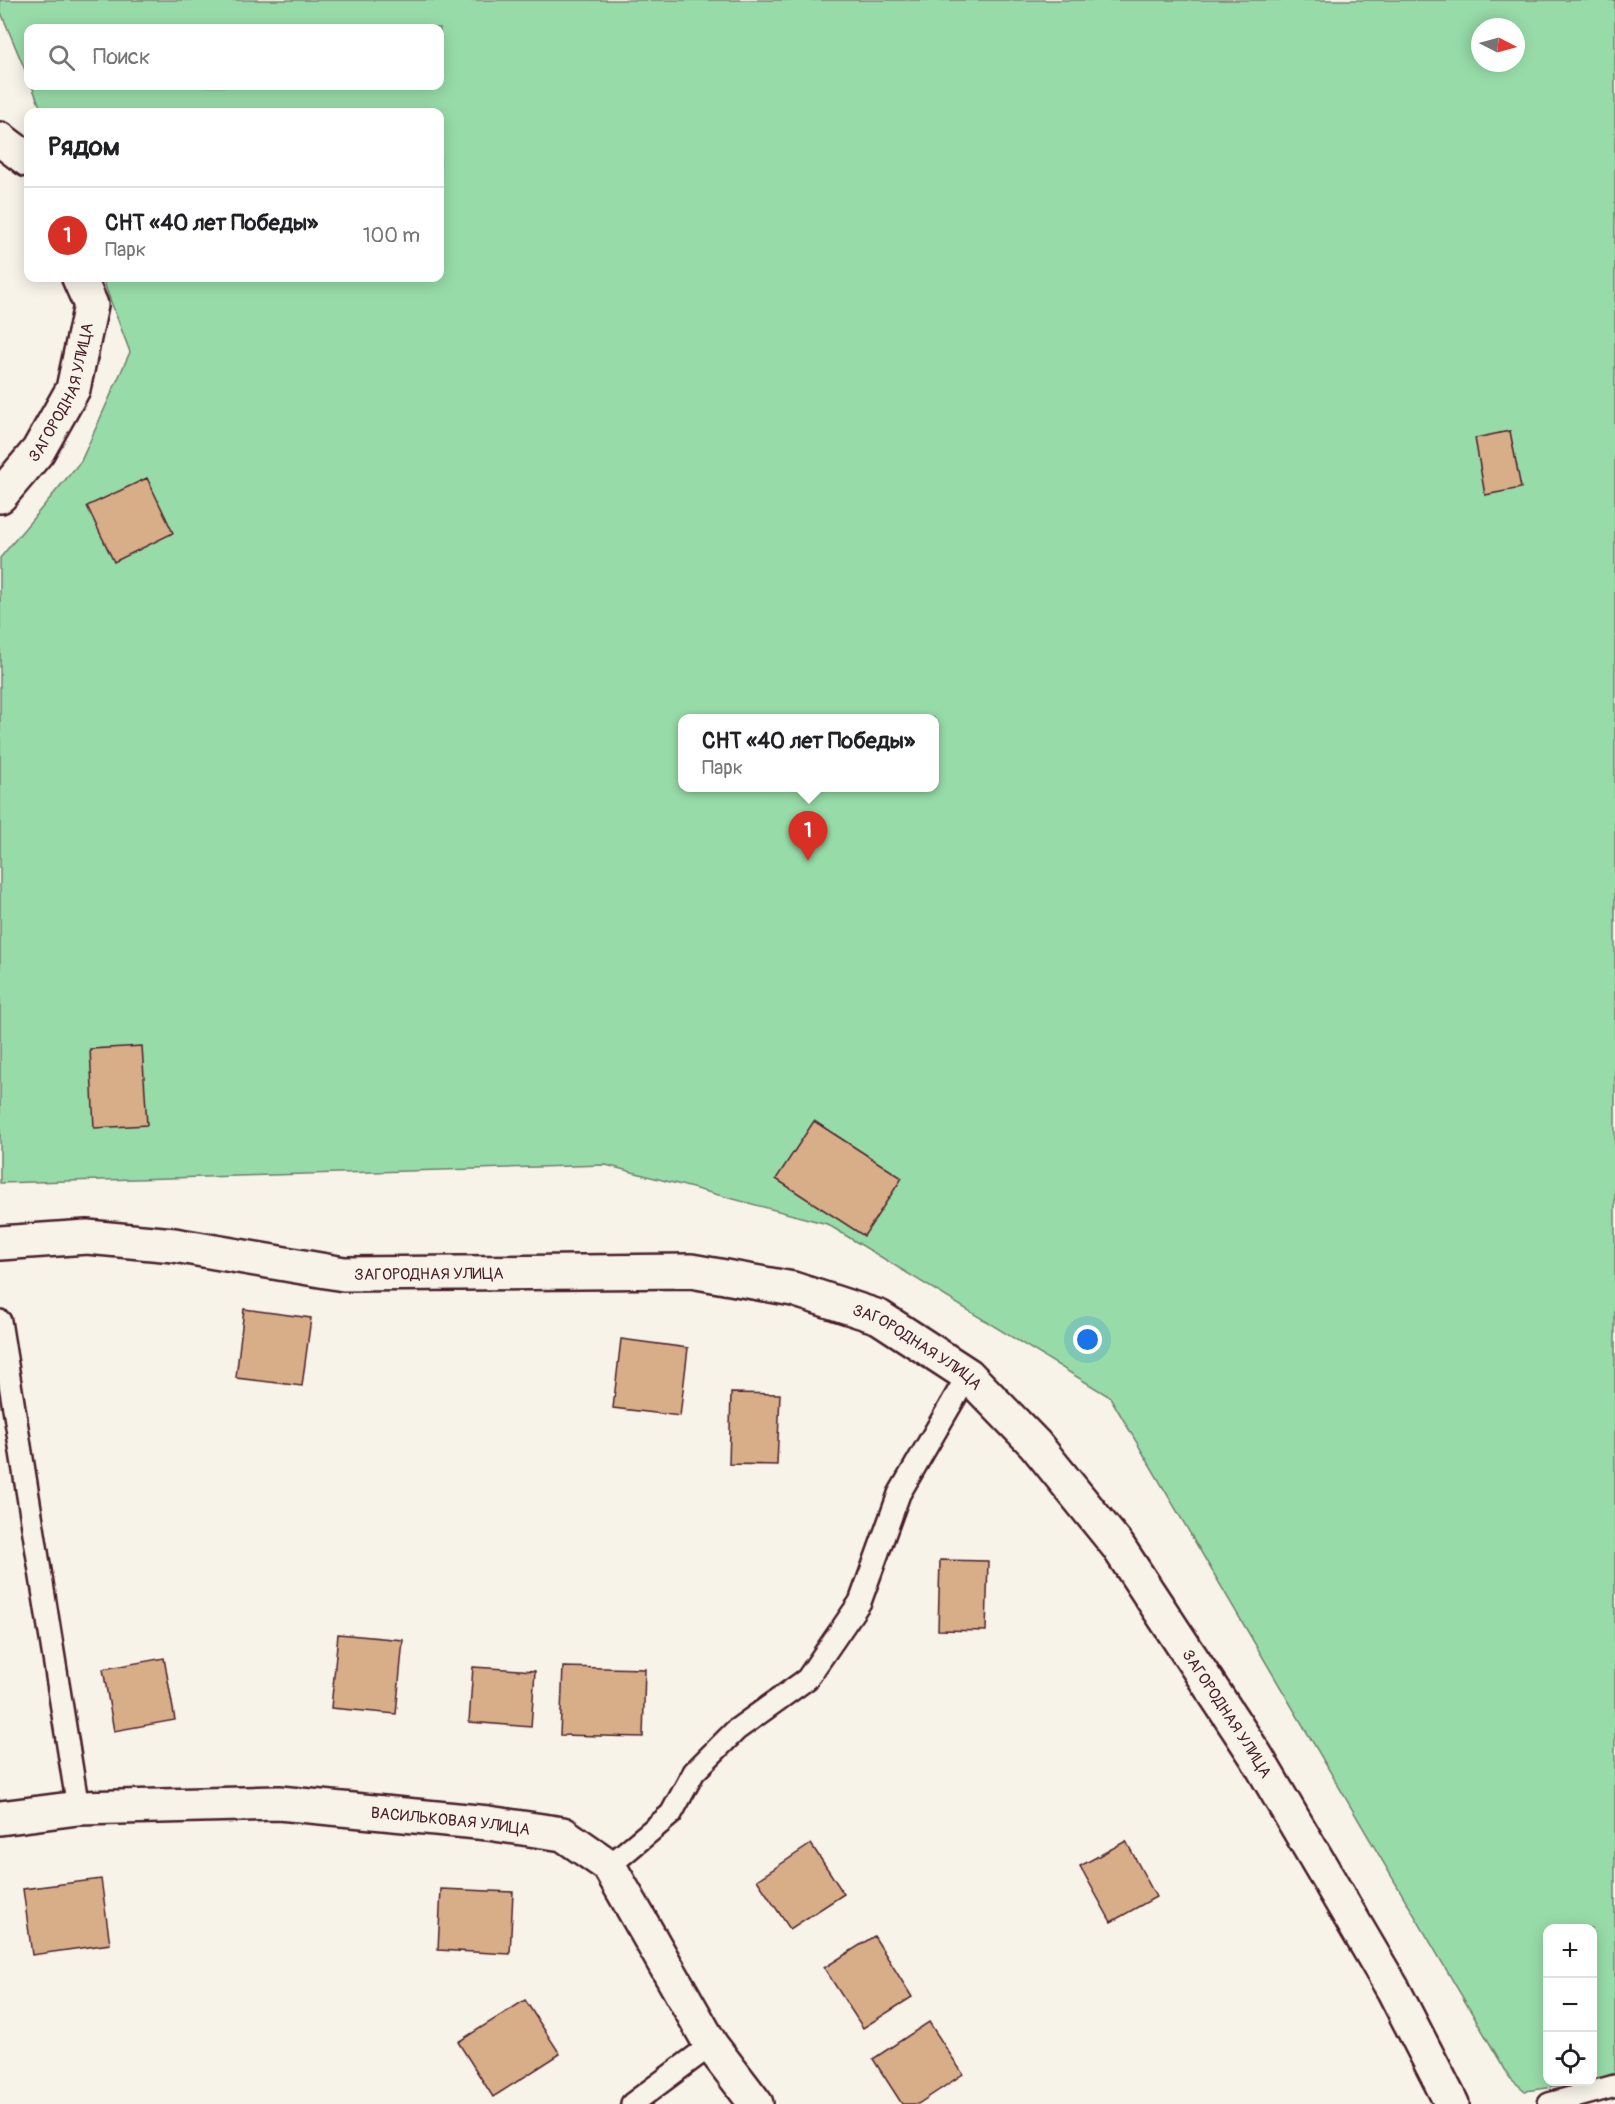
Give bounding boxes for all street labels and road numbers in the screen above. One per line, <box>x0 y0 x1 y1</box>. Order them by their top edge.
street label: ЗАГОРОДНАЯ УЛИЦА <box>24 321 98 466</box>
street label: ЗАГОРОДНАЯ УЛИЦА <box>354 1264 504 1285</box>
street label: ЗАГОРОДНАЯ УЛИЦА <box>850 1300 986 1394</box>
street label: ЗАГОРОДНАЯ УЛИЦА <box>1178 1646 1276 1782</box>
street label: ВАСИЛЬКОВАЯ УЛИЦА <box>370 1803 531 1840</box>

